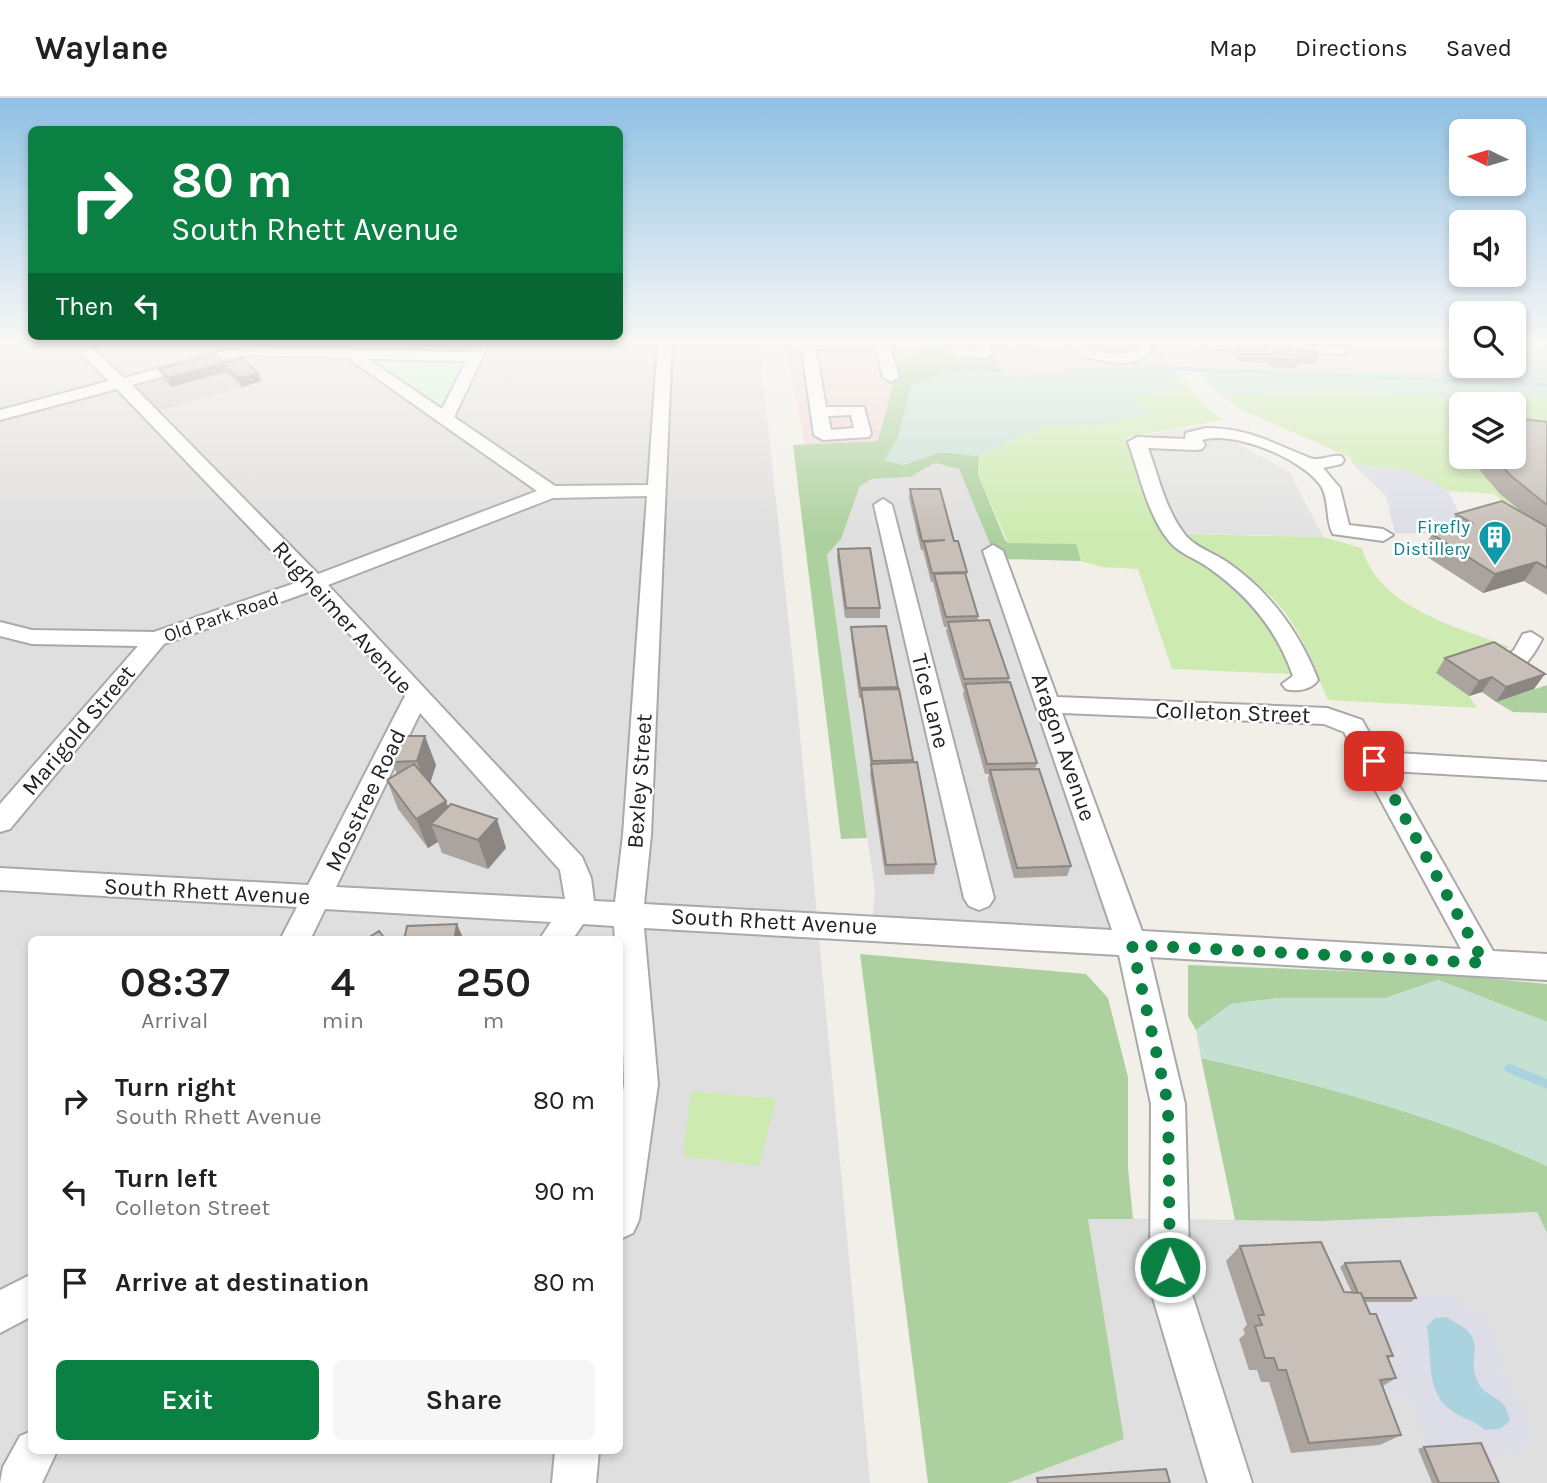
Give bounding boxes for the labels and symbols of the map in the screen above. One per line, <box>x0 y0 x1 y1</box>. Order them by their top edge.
north arrow <box>1449 119 1526 196</box>
place label: Firefly Distillery <box>1393 516 1470 560</box>
building icon: Firefly Distillery <box>1476 518 1514 567</box>
street label: Rugheimer Avenue <box>267 535 418 699</box>
street label: Old Park Road <box>161 587 282 647</box>
street label: Tice Lane <box>906 651 955 751</box>
street label: Marigold Street <box>16 660 141 801</box>
street label: Aragon Avenue <box>1026 670 1101 825</box>
street label: Colleton Street <box>1155 696 1311 729</box>
street label: Bexley Street <box>621 712 658 850</box>
street label: Mosstree Road <box>319 725 412 876</box>
pin <box>1344 731 1404 791</box>
street label: South Rhett Avenue <box>103 873 311 910</box>
street label: South Rhett Avenue <box>670 903 878 940</box>
position arrow <box>1133 1230 1207 1304</box>

